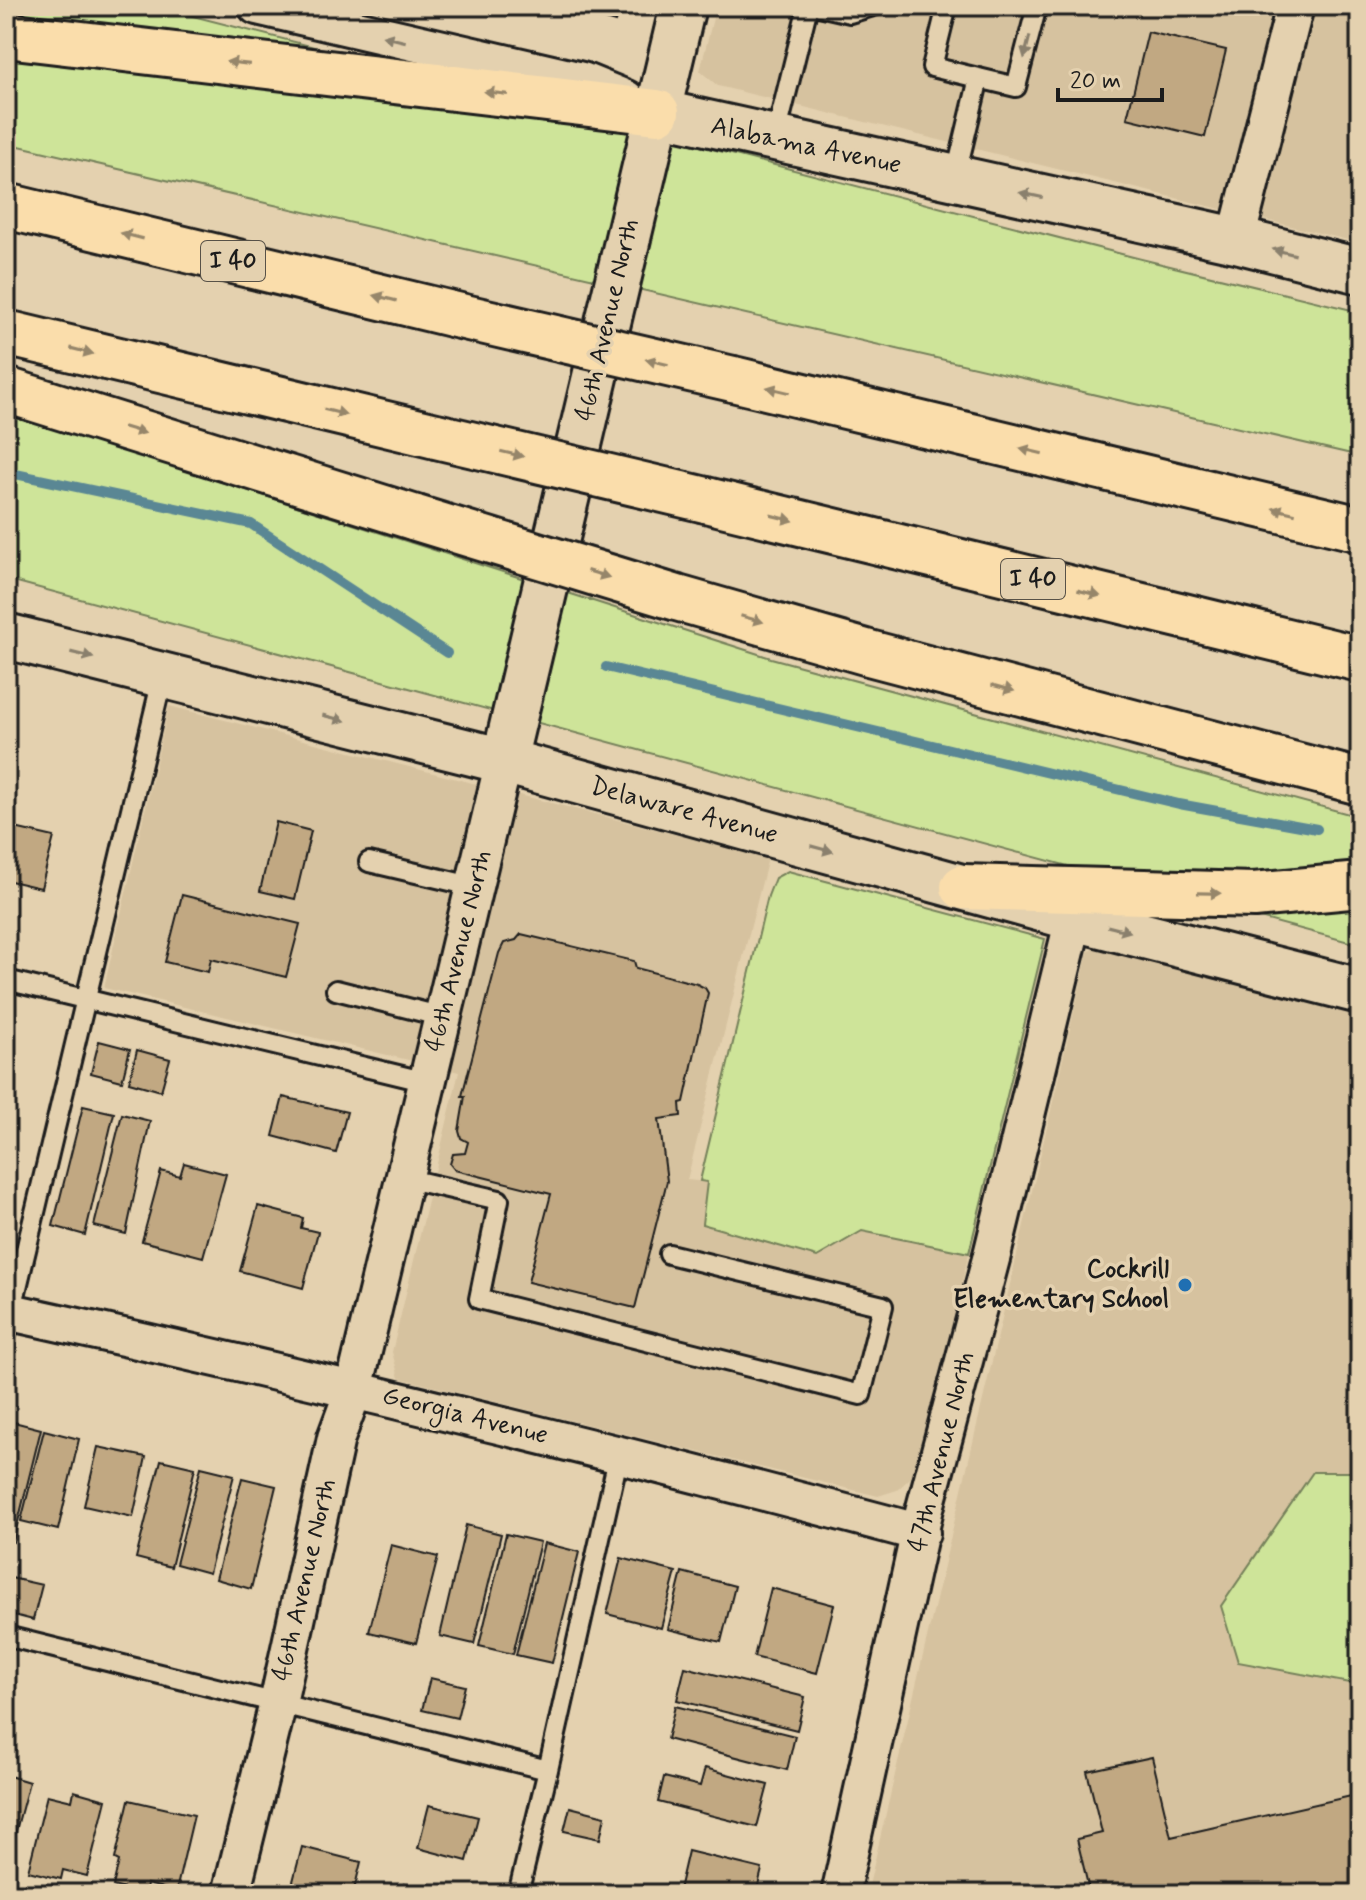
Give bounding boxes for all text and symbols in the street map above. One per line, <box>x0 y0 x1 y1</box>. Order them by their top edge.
one-way arrow <box>382 32 407 45</box>
one-way arrow <box>1020 34 1032 59</box>
scale bar <box>1058 52 1162 102</box>
one-way arrow <box>225 56 250 69</box>
text: 20 m <box>1070 66 1121 97</box>
one-way arrow <box>483 87 508 100</box>
street label: Alabama Avenue <box>708 109 904 183</box>
one-way arrow <box>1018 188 1043 201</box>
street label: 46th Avenue North <box>568 215 648 425</box>
one-way arrow <box>119 230 144 242</box>
road number: I 40 <box>201 241 265 281</box>
one-way arrow <box>1272 245 1297 258</box>
one-way arrow <box>372 291 397 303</box>
one-way arrow <box>69 345 94 358</box>
one-way arrow <box>644 355 669 368</box>
one-way arrow <box>766 384 791 396</box>
one-way arrow <box>322 406 347 418</box>
one-way arrow <box>122 424 146 437</box>
one-way arrow <box>1019 444 1044 456</box>
one-way arrow <box>500 448 525 461</box>
one-way arrow <box>1272 504 1297 517</box>
one-way arrow <box>770 512 795 525</box>
road number: I 40 <box>1001 559 1065 599</box>
one-way arrow <box>586 568 610 581</box>
one-way arrow <box>1077 587 1102 599</box>
one-way arrow <box>740 614 765 626</box>
one-way arrow <box>69 649 94 662</box>
one-way arrow <box>990 683 1015 695</box>
one-way arrow <box>321 713 346 725</box>
street label: Delaware Avenue <box>586 770 782 852</box>
one-way arrow <box>810 843 835 855</box>
street label: 46th Avenue North <box>417 847 501 1055</box>
one-way arrow <box>1197 887 1222 900</box>
one-way arrow <box>1107 924 1132 936</box>
place label: Cockrill Elementary School <box>953 1253 1169 1317</box>
marker: Cockrill Elementary School <box>1176 1276 1194 1294</box>
street label: 47th Avenue North <box>901 1348 983 1556</box>
street label: Georgia Avenue <box>378 1379 552 1455</box>
street label: 46th Avenue North <box>265 1475 345 1685</box>

